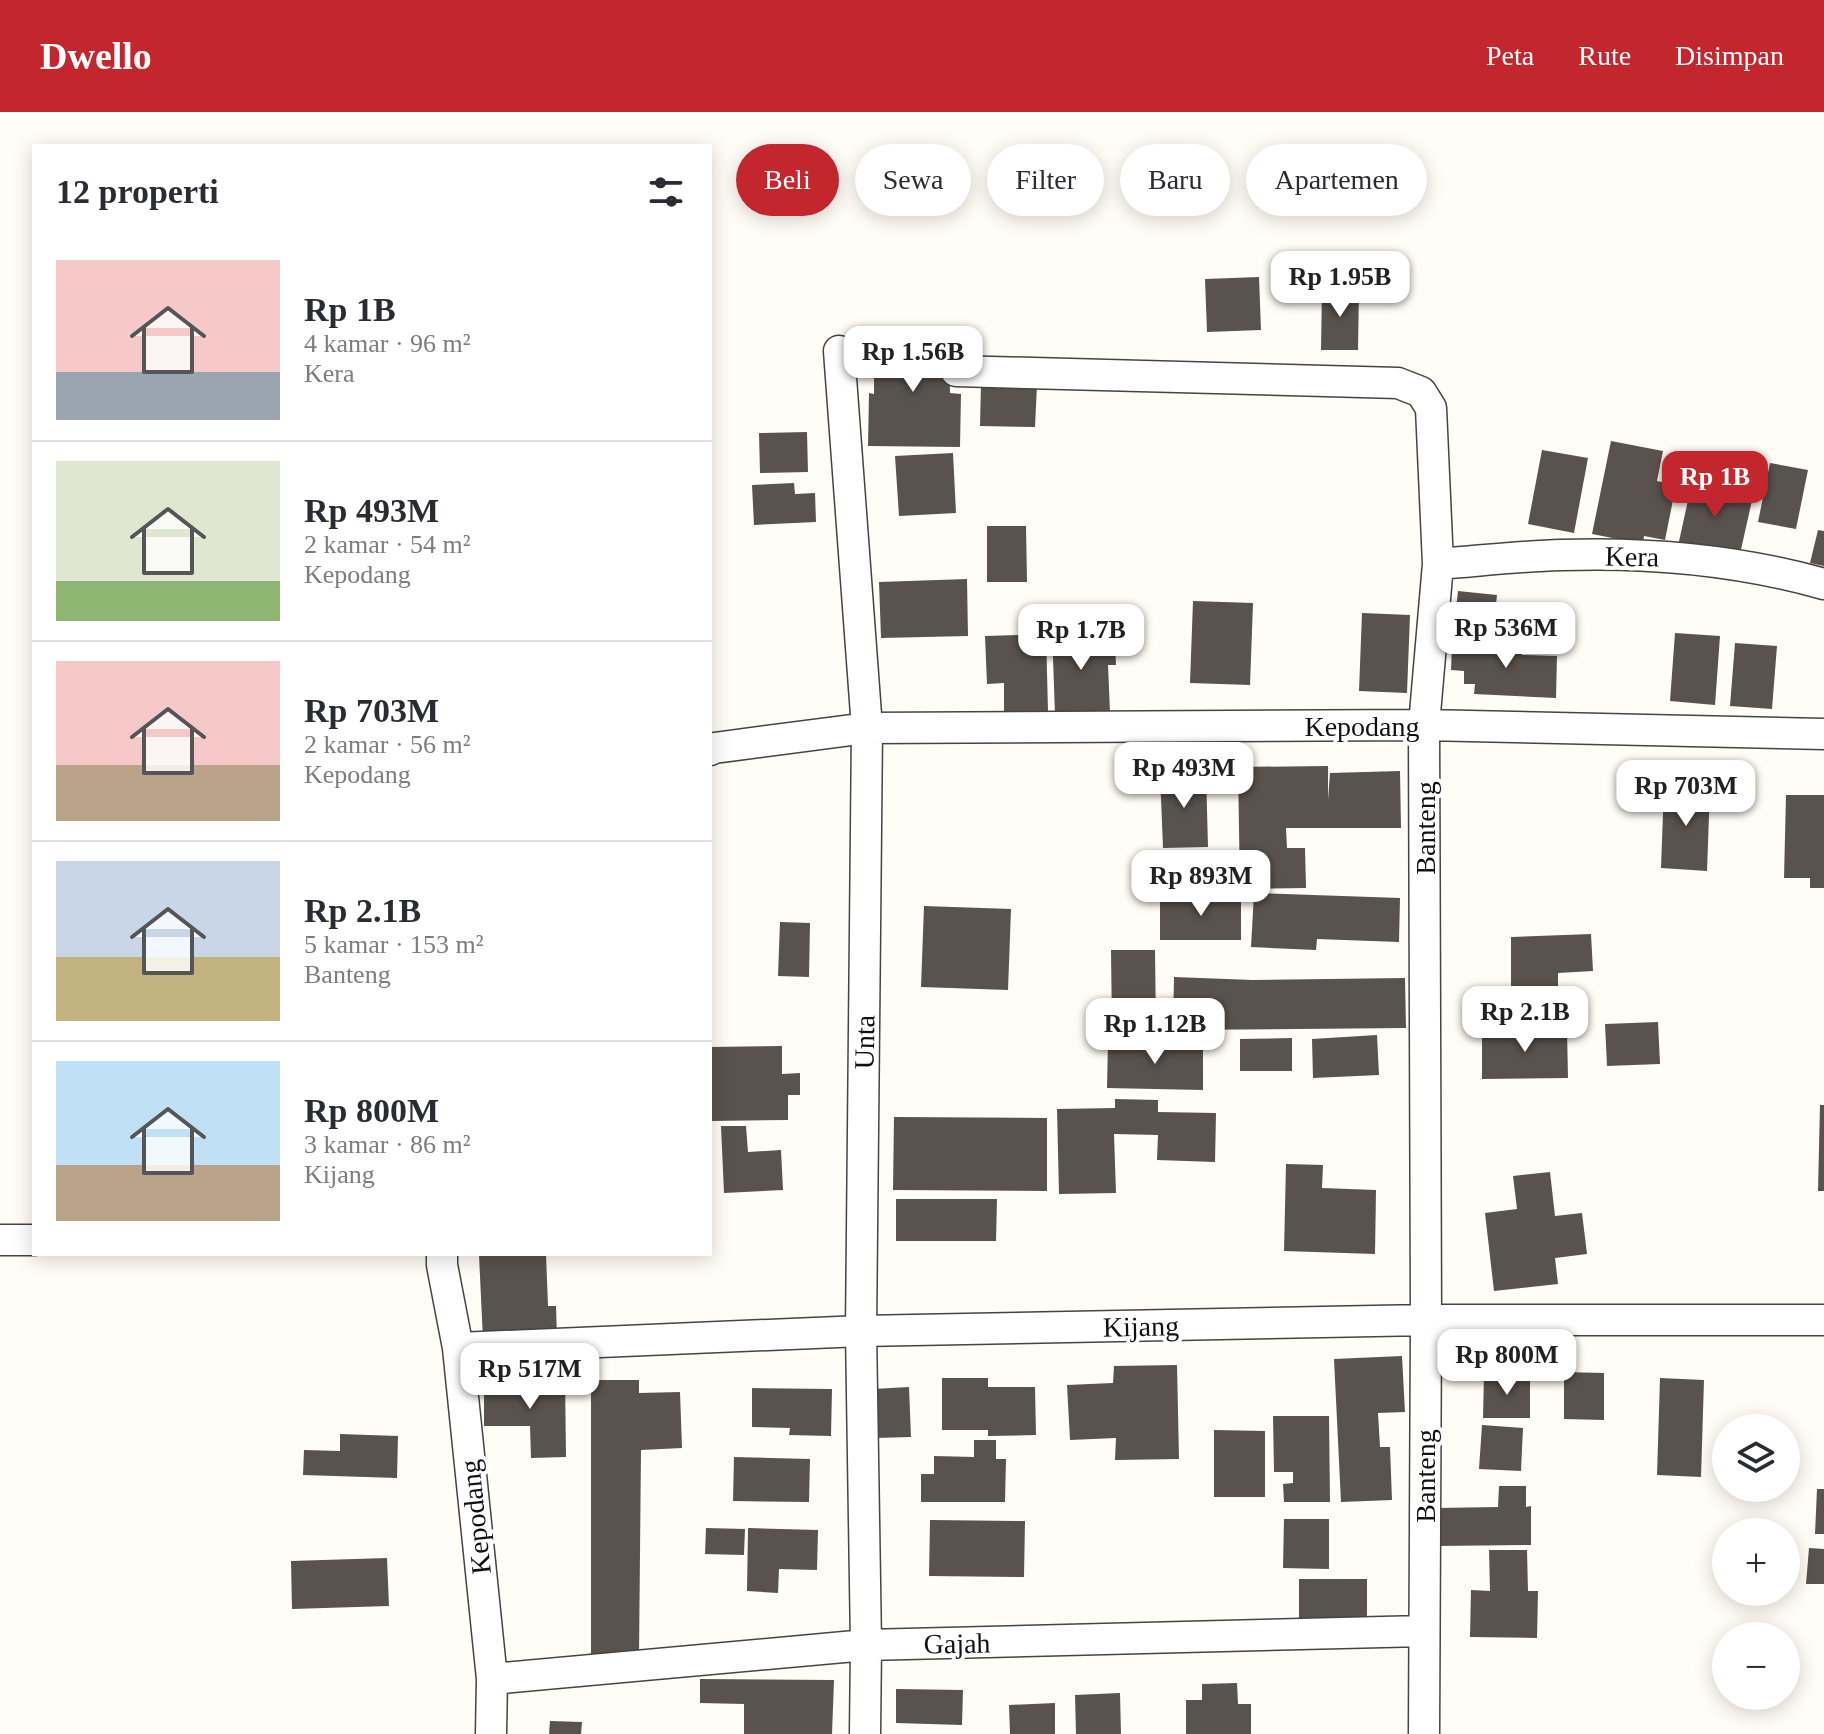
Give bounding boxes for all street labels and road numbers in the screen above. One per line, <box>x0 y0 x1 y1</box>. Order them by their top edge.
street label: Kera <box>1605 541 1660 572</box>
street label: Kepodang <box>1304 711 1420 742</box>
street label: Banteng <box>1410 781 1441 875</box>
street label: Unta <box>849 1014 880 1069</box>
street label: Kijang <box>1103 1310 1179 1343</box>
street label: Banteng <box>1410 1429 1441 1523</box>
street label: Kepodang <box>454 1458 497 1576</box>
street label: Gajah <box>923 1627 991 1660</box>

